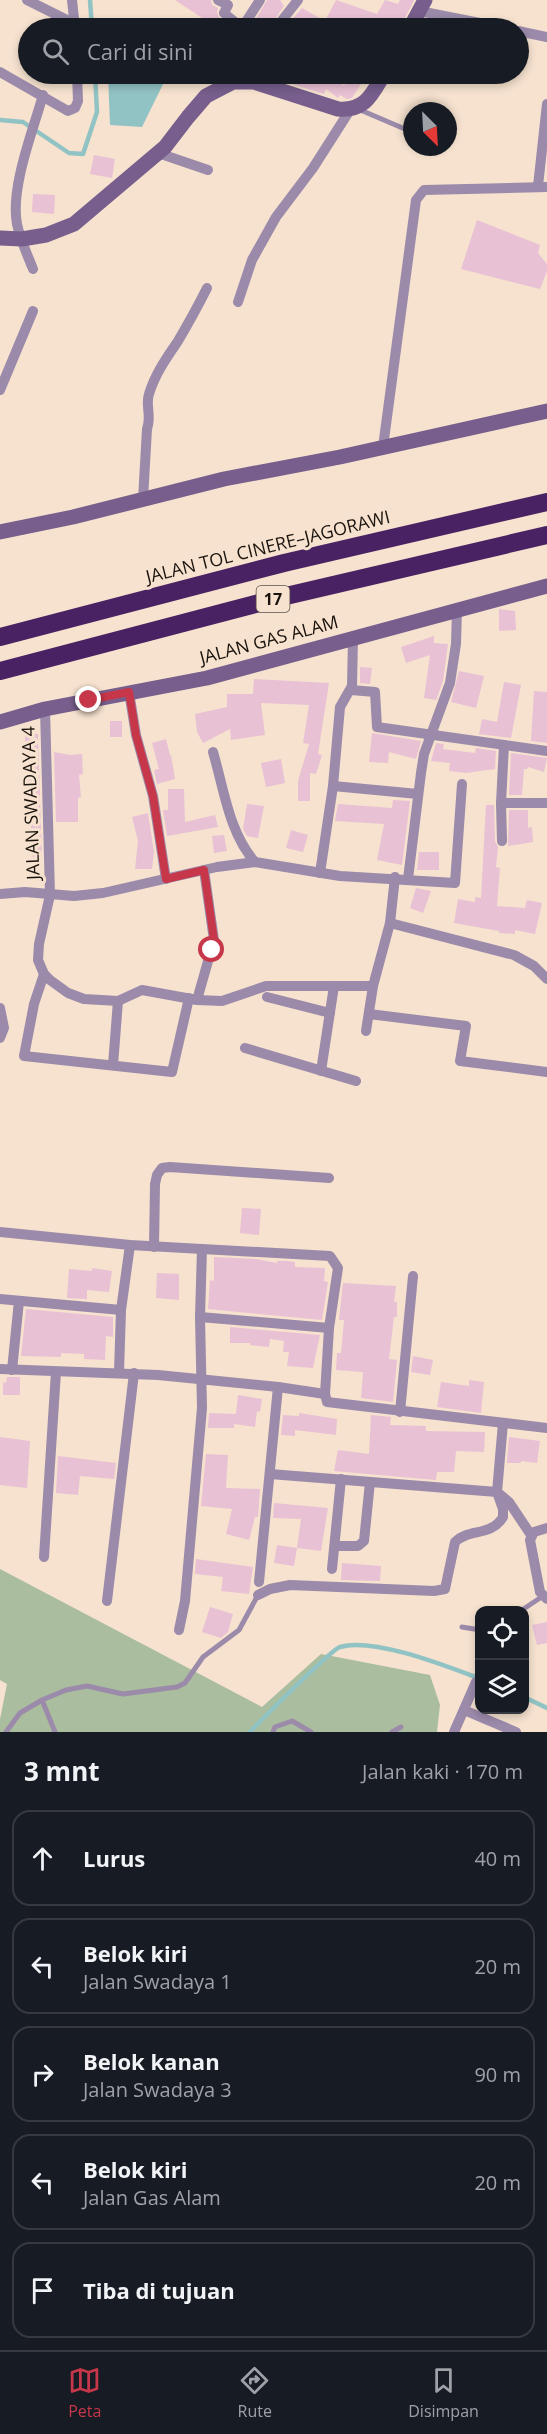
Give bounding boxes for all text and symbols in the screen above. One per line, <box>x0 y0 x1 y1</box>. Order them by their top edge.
search box <box>18 18 529 84</box>
icon: search <box>39 35 72 68</box>
text: Cari di sini <box>87 36 193 66</box>
north arrow <box>403 102 457 156</box>
street label: JALAN TOL CINERE–JAGORAWI <box>141 504 392 588</box>
road number: 17 <box>256 586 290 612</box>
street label: JALAN GAS ALAM <box>195 609 341 670</box>
route end <box>75 686 101 712</box>
street label: JALAN SWADAYA 4 <box>15 726 45 882</box>
route start <box>198 936 224 962</box>
map controls <box>475 1606 529 1714</box>
button: locate <box>475 1606 529 1660</box>
button: layers <box>475 1660 529 1714</box>
text: 3 mnt <box>24 1753 100 1789</box>
text: Jalan kaki · 170 m <box>362 1758 523 1785</box>
icon: ahead <box>26 1842 59 1875</box>
text: Lurus <box>83 1843 145 1873</box>
text: 40 m <box>474 1845 521 1872</box>
text: Belok kiri <box>83 1938 188 1968</box>
icon: left <box>26 1950 59 1983</box>
text: 20 m <box>474 1953 521 1980</box>
text: Jalan Swadaya 1 <box>83 1968 232 1995</box>
text: Belok kanan <box>83 2046 220 2076</box>
icon: right <box>26 2058 59 2091</box>
text: 90 m <box>474 2061 521 2088</box>
text: Jalan Swadaya 3 <box>83 2076 232 2103</box>
text: Belok kiri <box>83 2154 188 2184</box>
icon: left <box>26 2166 59 2199</box>
text: 20 m <box>474 2169 521 2196</box>
text: Jalan Gas Alam <box>83 2184 221 2211</box>
icon: arrive <box>26 2274 59 2307</box>
text: Tiba di tujuan <box>83 2275 235 2305</box>
tab: Peta <box>68 2364 101 2422</box>
tab: Rute <box>238 2364 272 2422</box>
tab: Disimpan <box>408 2364 479 2422</box>

